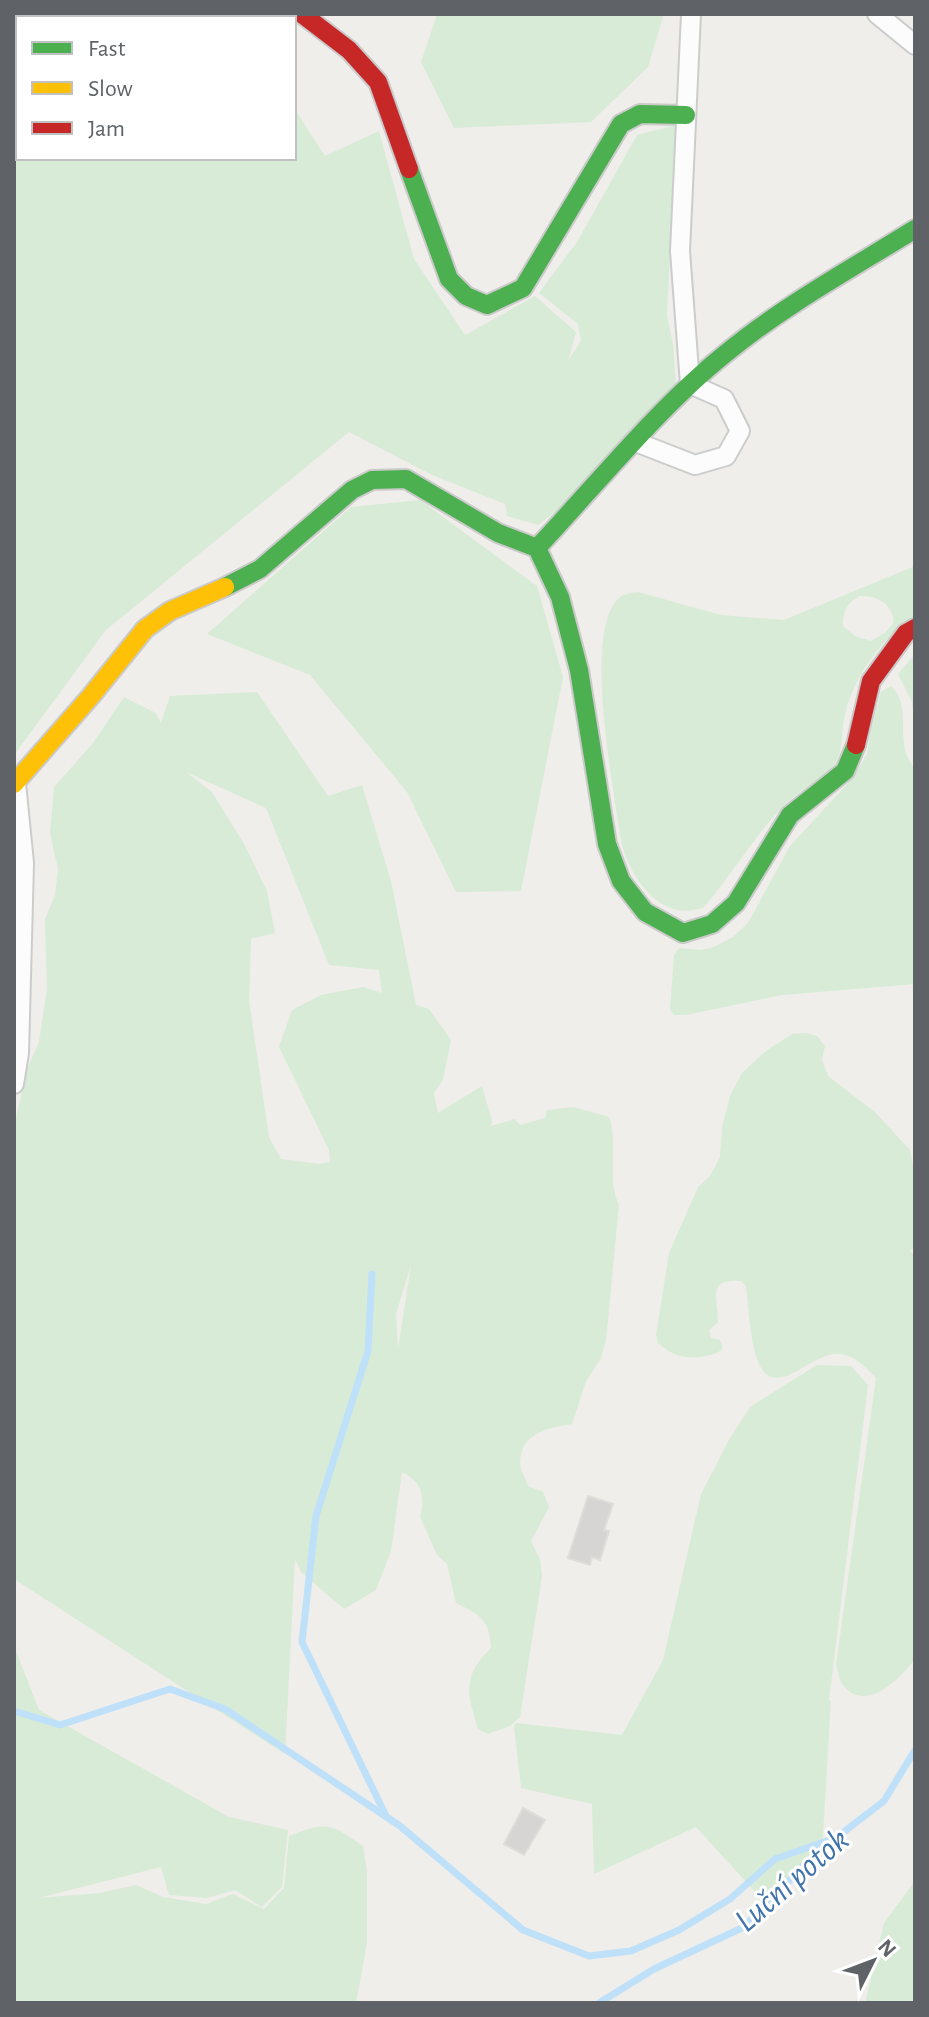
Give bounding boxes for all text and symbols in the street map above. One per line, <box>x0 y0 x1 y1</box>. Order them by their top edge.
legend <box>16 16 296 160</box>
text: Fast <box>88 37 126 61</box>
text: Slow <box>88 77 133 101</box>
text: Jam <box>88 117 125 141</box>
water label: Luční potok <box>729 1822 856 1939</box>
north arrow <box>833 1921 913 2001</box>
text: N <box>874 1935 900 1961</box>

